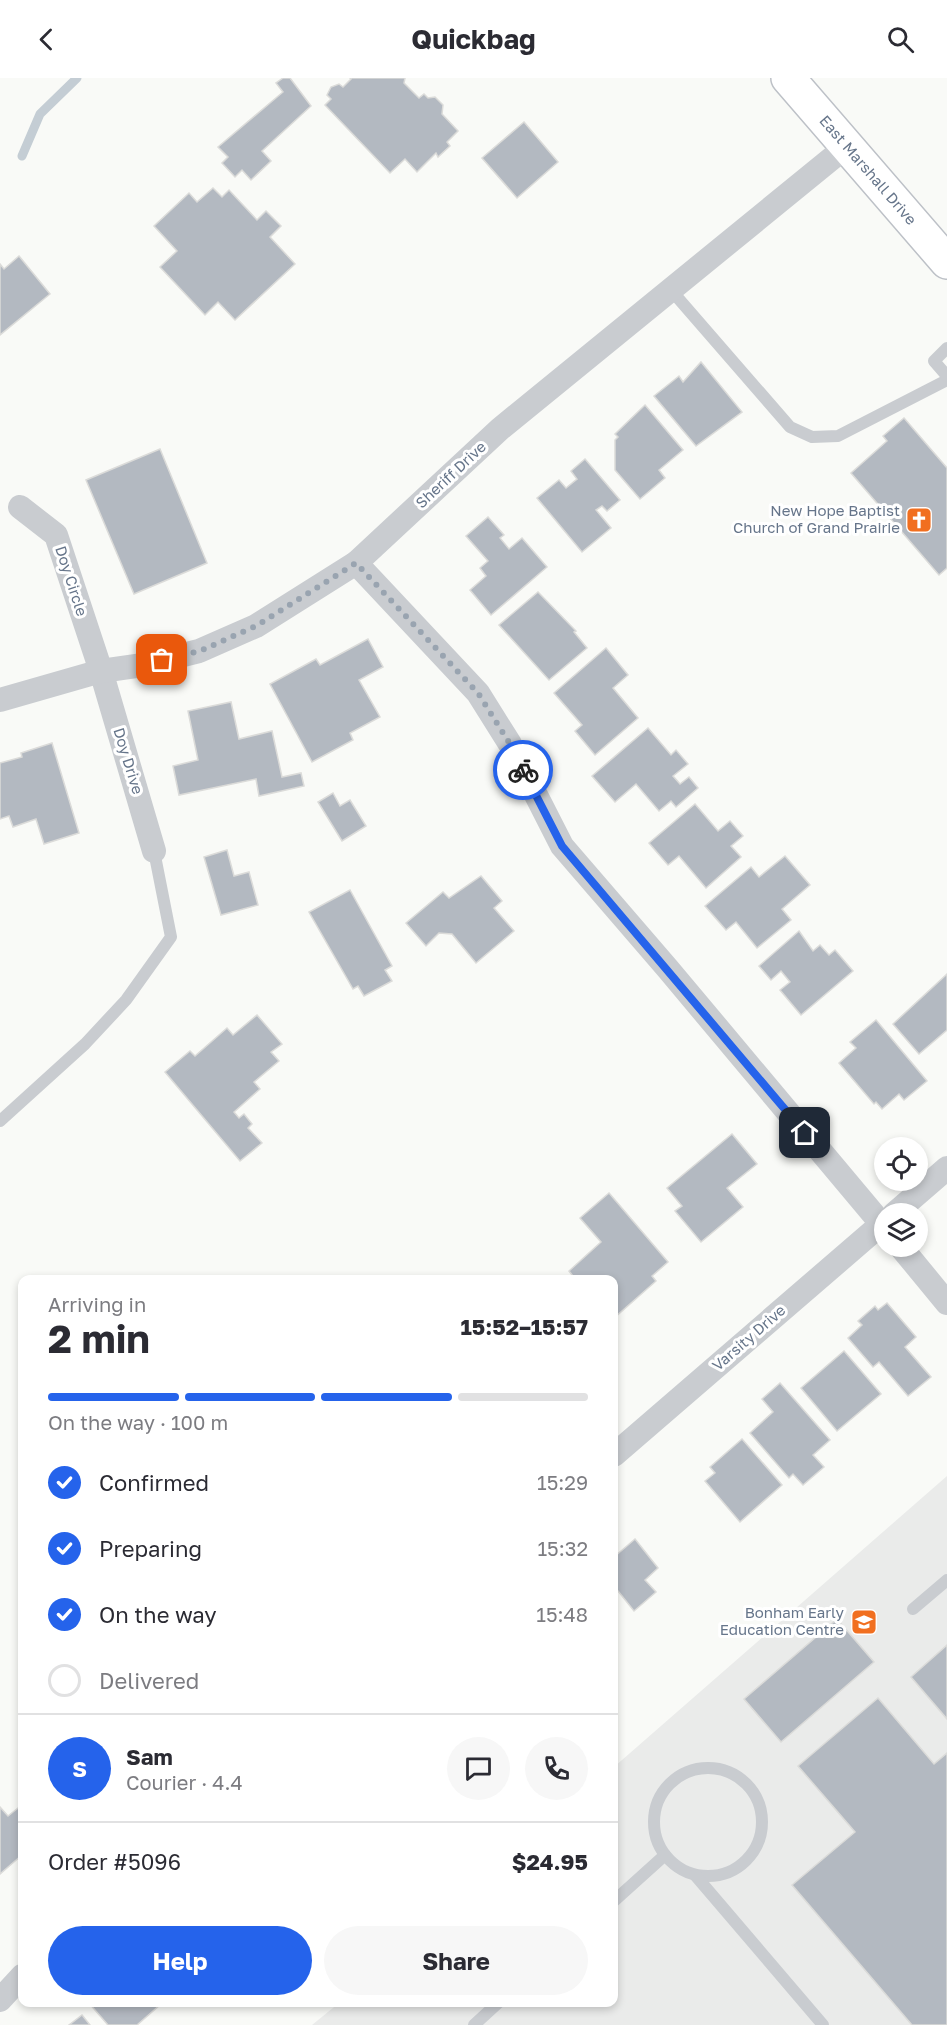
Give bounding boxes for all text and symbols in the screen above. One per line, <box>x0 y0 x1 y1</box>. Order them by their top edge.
icon: back <box>30 23 63 56</box>
text: Quickbag <box>411 23 536 55</box>
icon: search <box>884 23 917 56</box>
street label: East Marshall Drive <box>816 111 921 228</box>
street label: Sheriff Drive <box>411 437 489 511</box>
place label: New Hope Baptist Church of Grand Prairie <box>733 501 900 536</box>
church icon: New Hope Baptist Church of Grand Prairie <box>904 505 934 535</box>
street label: Doy Circle <box>52 543 92 618</box>
pin <box>136 634 187 685</box>
icon: bag <box>145 643 178 676</box>
street label: Doy Drive <box>110 725 148 796</box>
courier <box>493 740 553 800</box>
icon: bike <box>507 754 540 787</box>
pin <box>779 1107 830 1158</box>
icon: home <box>788 1116 821 1149</box>
map controls <box>874 1137 928 1257</box>
button: locate <box>874 1137 928 1191</box>
button: layers <box>874 1203 928 1257</box>
text: Arriving in <box>48 1292 146 1316</box>
street label: Varsity Drive <box>708 1300 789 1374</box>
text: 15:52–15:57 <box>461 1313 588 1340</box>
text: 2 min <box>48 1315 150 1362</box>
text: On the way · 100 m <box>48 1410 228 1434</box>
icon: check <box>48 1466 81 1499</box>
text: Confirmed <box>99 1469 209 1496</box>
text: 15:29 <box>537 1470 588 1494</box>
icon: check <box>48 1532 81 1565</box>
text: Preparing <box>99 1535 202 1562</box>
text: 15:32 <box>537 1536 588 1560</box>
icon: check <box>48 1598 81 1631</box>
text: On the way <box>99 1601 217 1628</box>
text: 15:48 <box>536 1602 588 1626</box>
place label: Bonham Early Education Centre <box>720 1603 845 1638</box>
school or university icon: Bonham Early Education Centre <box>849 1607 879 1637</box>
text: Delivered <box>99 1667 199 1694</box>
button: chat <box>447 1737 510 1800</box>
button: phone <box>525 1737 588 1800</box>
text: Sam <box>126 1743 173 1770</box>
text: S <box>72 1755 87 1782</box>
text: Courier · 4.4 <box>126 1770 243 1794</box>
text: Order #5096 <box>48 1848 181 1875</box>
text: $24.95 <box>512 1848 588 1875</box>
button: Help <box>48 1926 312 1995</box>
button: Share <box>324 1926 588 1995</box>

